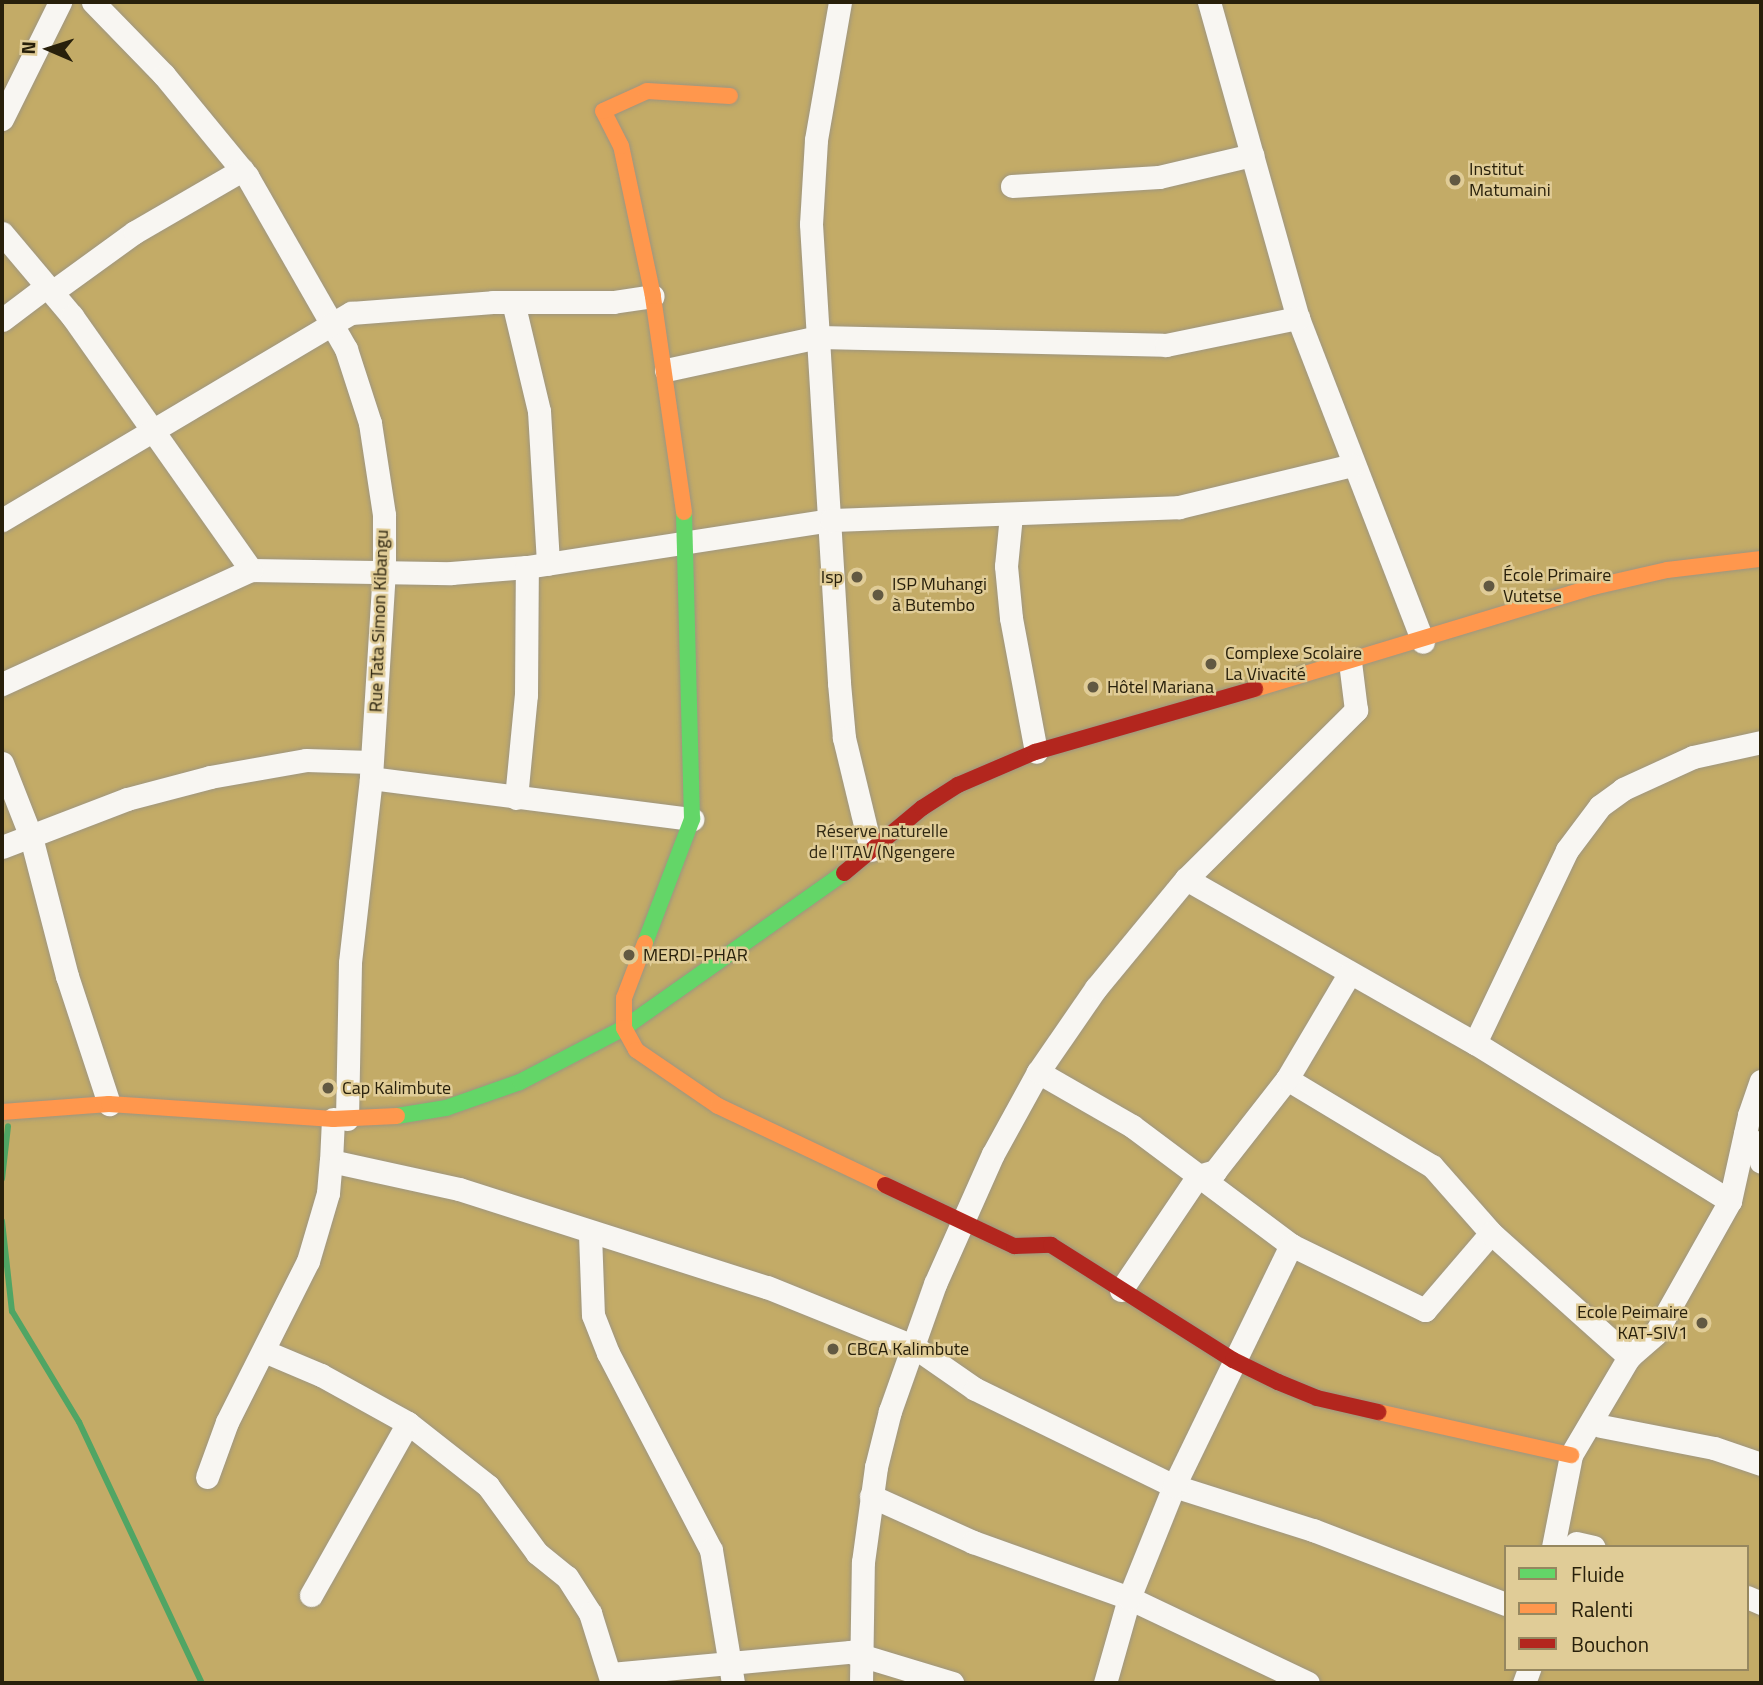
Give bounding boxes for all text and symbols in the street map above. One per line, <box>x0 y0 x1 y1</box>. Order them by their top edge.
north arrow <box>14 14 84 84</box>
text: N <box>13 41 42 55</box>
place label: Institut Matumaini <box>1469 159 1551 202</box>
marker: Institut Matumaini <box>1447 172 1463 188</box>
street label: Rue Tata Simon Kibangu <box>365 529 393 713</box>
place label: École Primaire Vutetse <box>1503 565 1611 608</box>
place label: Isp <box>821 566 843 588</box>
marker: Isp <box>849 569 865 585</box>
place label: ISP Muhangi à Butembo <box>892 574 987 616</box>
marker: École Primaire Vutetse <box>1481 578 1497 594</box>
marker: ISP Muhangi à Butembo <box>870 587 886 603</box>
place label: Complexe Scolaire La Vivacité <box>1225 643 1362 686</box>
marker: Complexe Scolaire La Vivacité <box>1203 656 1219 672</box>
place label: Hôtel Mariana <box>1107 676 1214 698</box>
marker: Hôtel Mariana <box>1085 679 1101 695</box>
park label: Réserve naturelle de l'ITAV (Ngengere <box>809 821 955 864</box>
place label: MERDI-PHAR <box>643 944 748 966</box>
marker: MERDI-PHAR <box>621 947 637 963</box>
place label: Cap Kalimbute <box>342 1077 451 1099</box>
marker: Cap Kalimbute <box>320 1080 336 1096</box>
place label: Ecole Peimaire KAT-SIV1 <box>1577 1302 1688 1344</box>
marker: Ecole Peimaire KAT-SIV1 <box>1694 1315 1710 1331</box>
place label: CBCA Kalimbute <box>847 1338 969 1360</box>
marker: CBCA Kalimbute <box>825 1341 841 1357</box>
legend <box>1504 1545 1749 1671</box>
text: Fluide <box>1571 1558 1624 1590</box>
text: Ralenti <box>1571 1593 1633 1625</box>
text: Bouchon <box>1571 1628 1649 1660</box>

